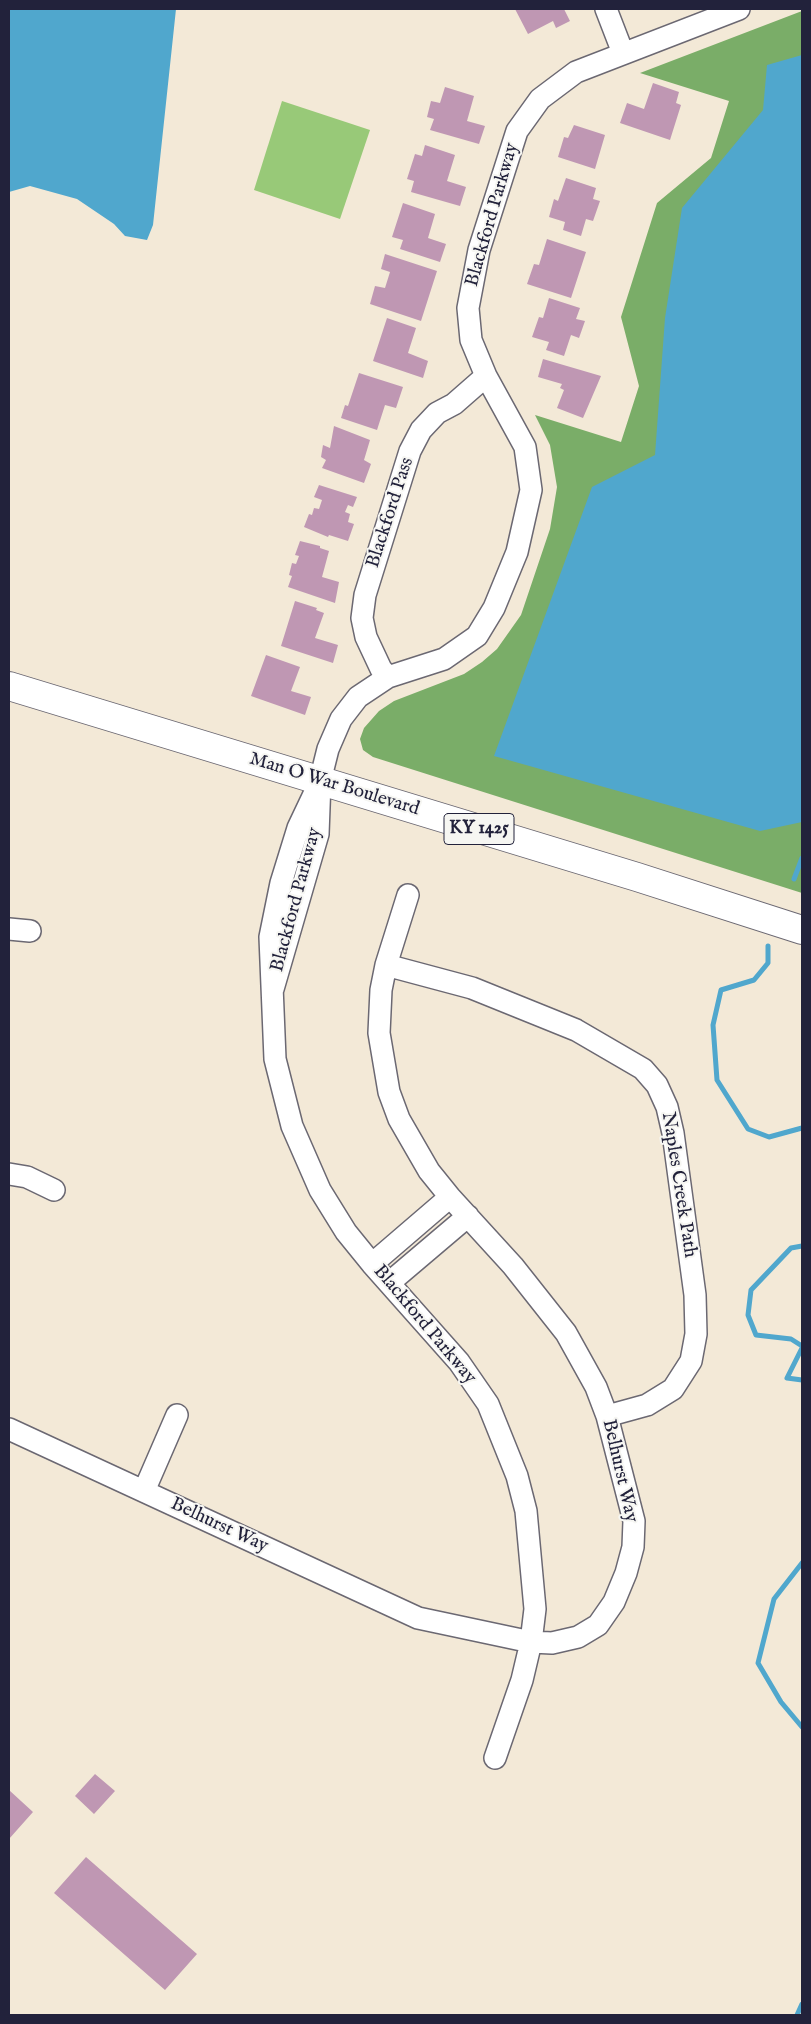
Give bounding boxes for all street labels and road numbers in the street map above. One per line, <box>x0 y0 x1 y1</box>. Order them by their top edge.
street label: Blackford Parkway <box>462 141 524 289</box>
street label: Blackford Pass <box>362 455 420 571</box>
street label: Man O War Boulevard <box>246 748 422 822</box>
road number: KY 1425 <box>444 814 514 844</box>
street label: Blackford Parkway <box>267 825 327 975</box>
street label: Naples Creek Path <box>655 1111 701 1259</box>
street label: Blackford Parkway <box>368 1261 480 1389</box>
street label: Belhurst Way <box>596 1417 642 1525</box>
street label: Belhurst Way <box>167 1493 271 1559</box>

